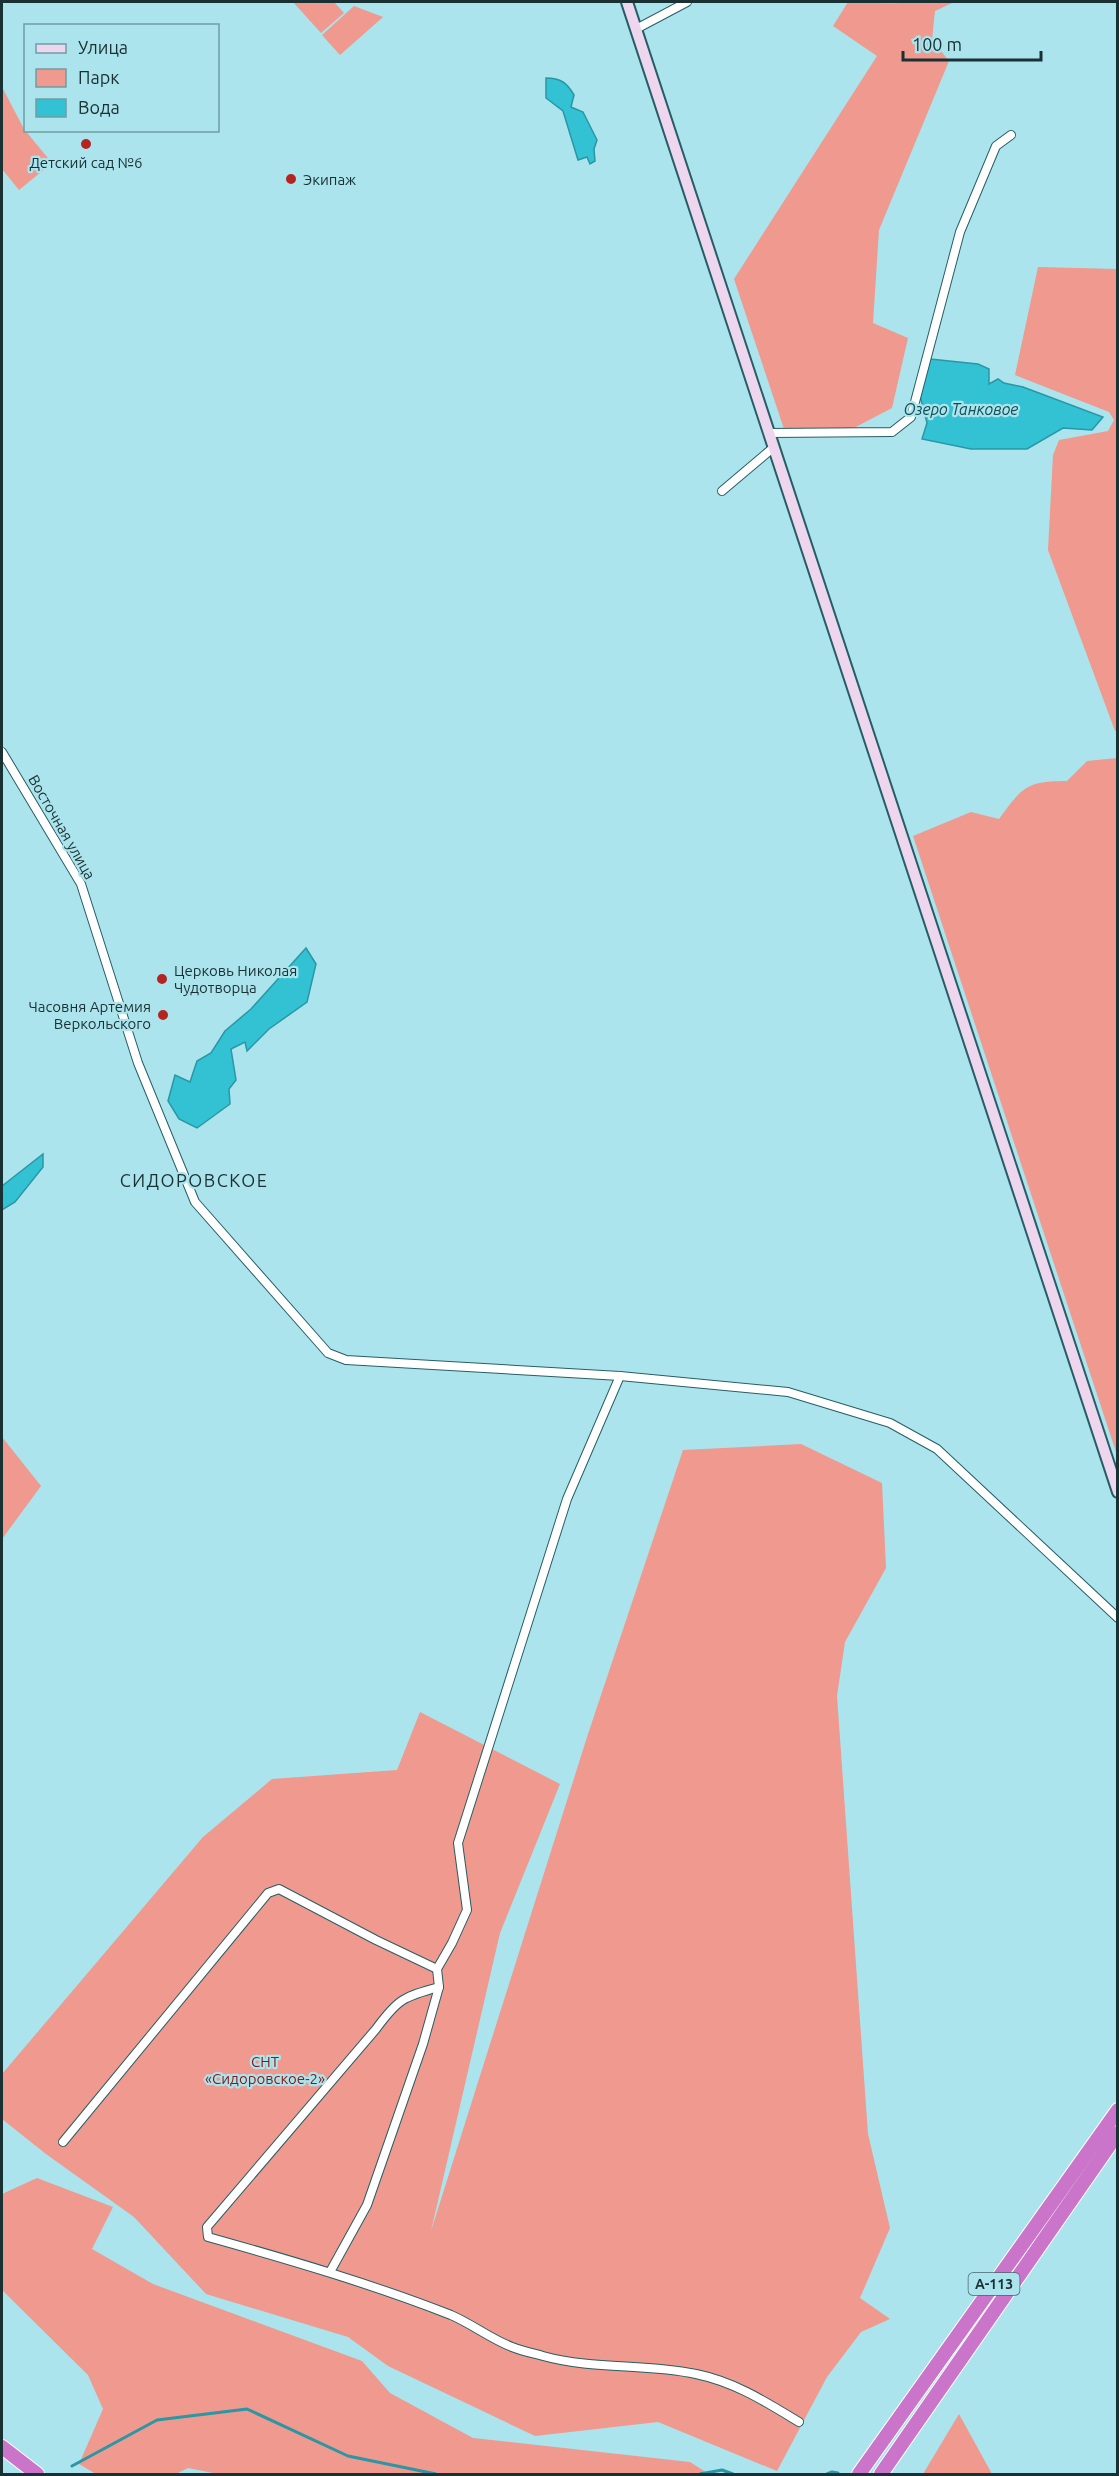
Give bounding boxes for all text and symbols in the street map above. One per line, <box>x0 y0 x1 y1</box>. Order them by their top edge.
legend <box>24 24 219 132</box>
scale bar <box>903 24 1041 62</box>
text: 100 m <box>912 34 962 54</box>
text: Улица <box>78 37 128 57</box>
text: Парк <box>78 67 119 87</box>
text: Вода <box>78 97 120 117</box>
marker: Детский сад №6 <box>79 137 93 151</box>
place label: Детский сад №6 <box>29 154 143 171</box>
place label: Экипаж <box>303 171 356 188</box>
marker: Экипаж <box>284 172 298 186</box>
water label: Озеро Танковое <box>904 400 1018 418</box>
street label: Восточная улица <box>25 772 99 882</box>
place label: Церковь Николая Чудотворца <box>174 962 297 996</box>
marker: Церковь Николая Чудотворца <box>155 972 169 986</box>
place label: Часовня Артемия Веркольского <box>28 998 151 1032</box>
marker: Часовня Артемия Веркольского <box>156 1008 170 1022</box>
district label: СИДОРОВСКОЕ <box>120 1170 268 1190</box>
park label: СНТ «Сидоровское-2» <box>205 2053 325 2087</box>
road number: А-113 <box>968 2273 1020 2295</box>

